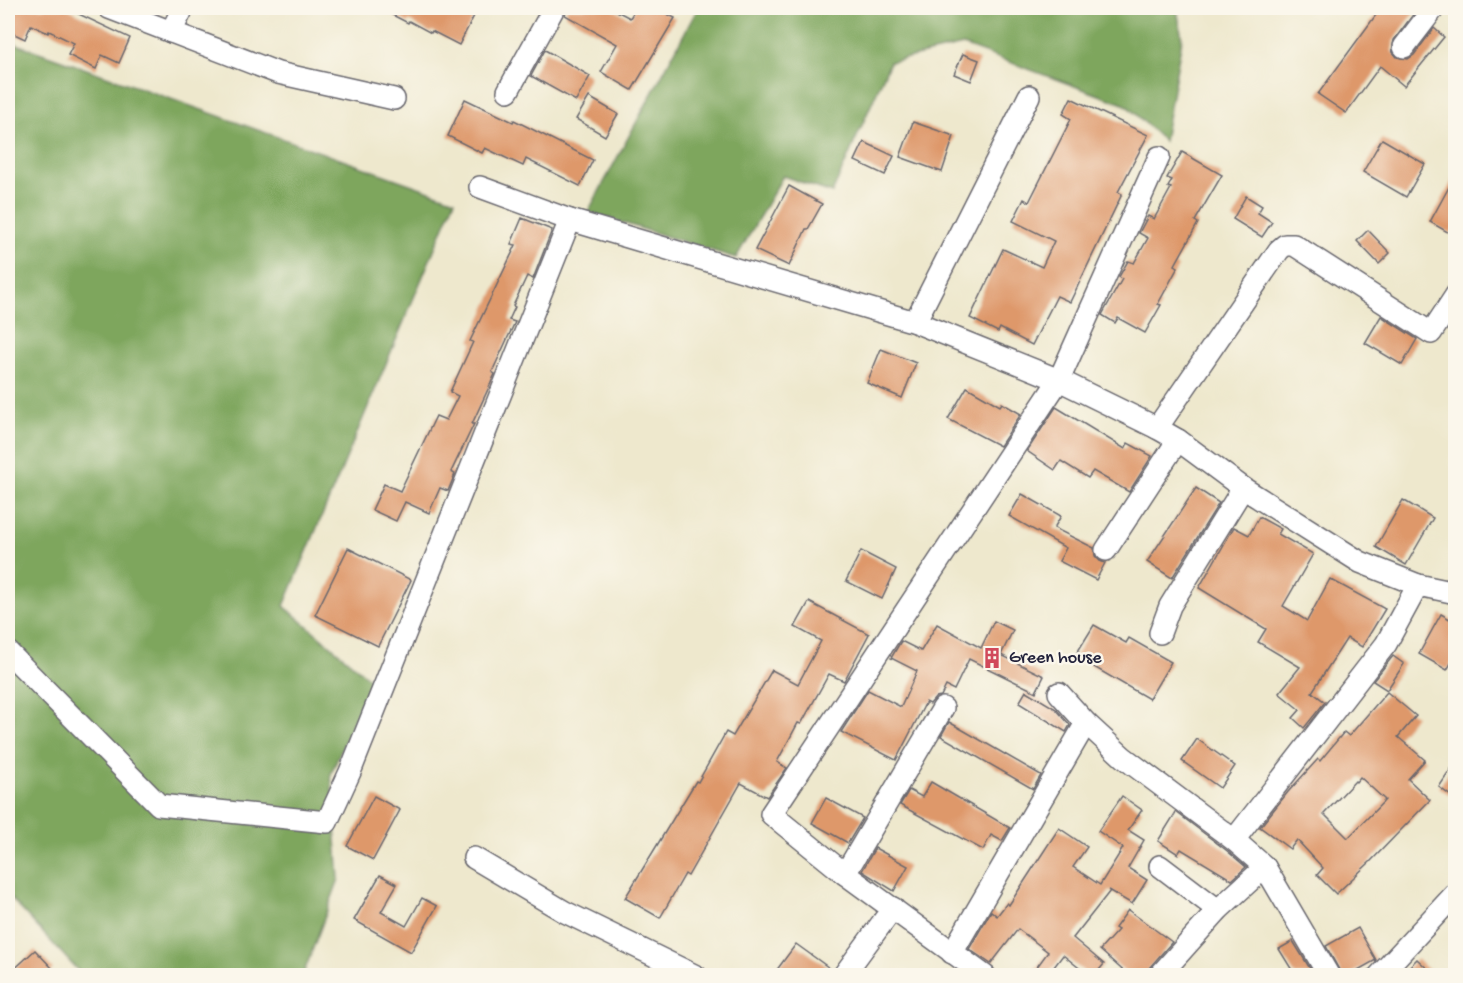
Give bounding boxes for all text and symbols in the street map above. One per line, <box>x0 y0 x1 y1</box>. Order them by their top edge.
building icon: Green house <box>980 646 1004 670</box>
place label: Green house <box>1009 648 1102 669</box>

